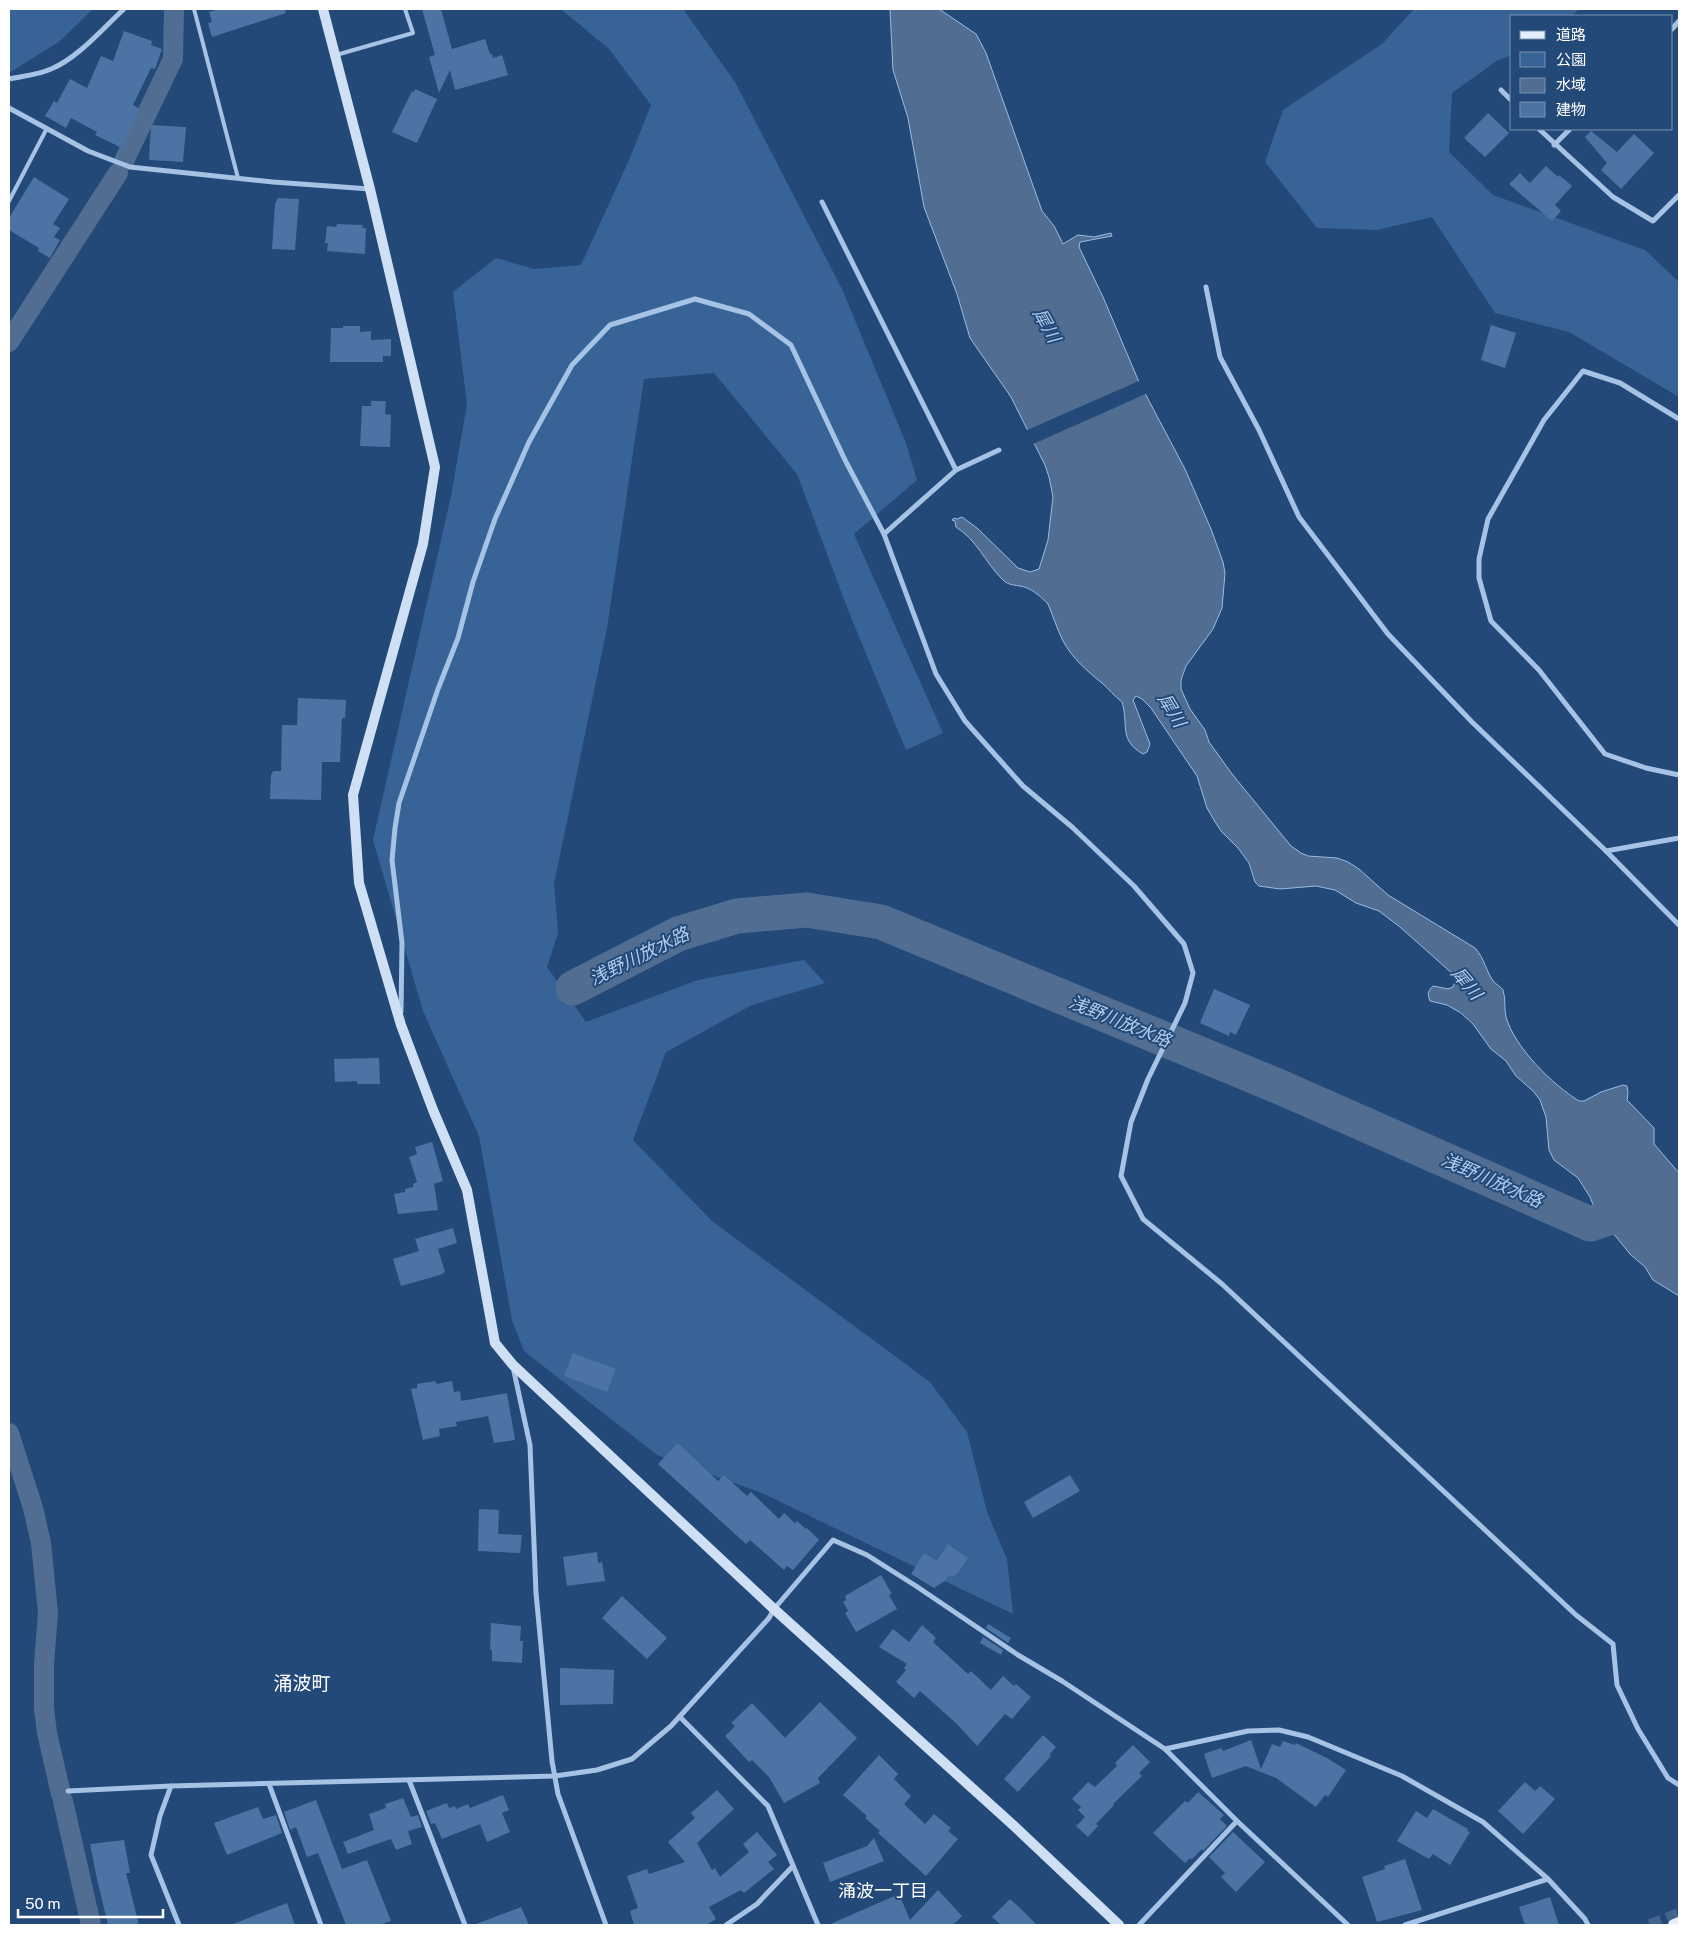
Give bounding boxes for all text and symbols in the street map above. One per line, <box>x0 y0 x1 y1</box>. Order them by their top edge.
legend <box>1510 15 1673 130</box>
text: 道路 <box>1556 26 1586 43</box>
text: 公園 <box>1556 51 1586 68</box>
text: 水域 <box>1556 76 1586 93</box>
text: 建物 <box>1556 101 1586 118</box>
water label: 犀川 <box>1029 304 1066 348</box>
water label: 犀川 <box>1154 689 1191 733</box>
water label: 浅野川放水路 <box>586 922 694 989</box>
water label: 犀川 <box>1447 962 1488 1005</box>
water label: 浅野川放水路 <box>1066 991 1176 1052</box>
water label: 浅野川放水路 <box>1438 1148 1547 1212</box>
district label: 涌波町 <box>273 1672 331 1694</box>
district label: 涌波一丁目 <box>838 1880 928 1901</box>
scale bar <box>18 1886 162 1918</box>
text: 50 m <box>25 1895 60 1912</box>

